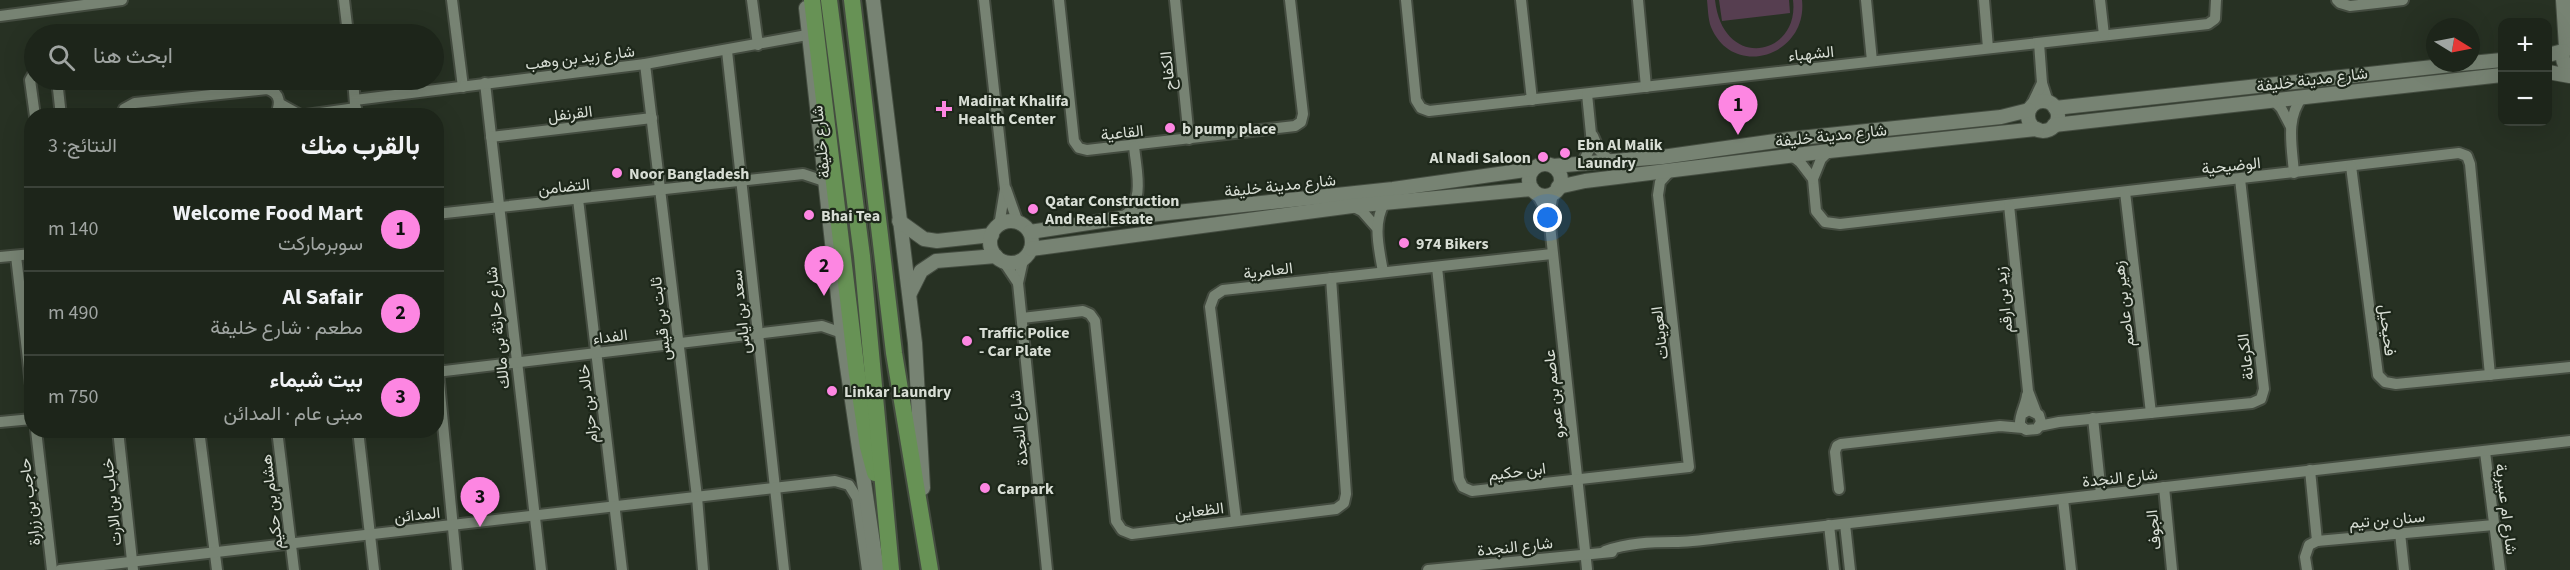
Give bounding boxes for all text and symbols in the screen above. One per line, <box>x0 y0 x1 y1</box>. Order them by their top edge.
north arrow <box>2426 18 2480 72</box>
map controls <box>2498 18 2552 126</box>
button: + <box>2498 18 2552 72</box>
search box <box>24 24 444 90</box>
text: ابحث هنا <box>93 40 173 72</box>
street label: شارع زيد بن وهب <box>524 40 636 76</box>
icon: search <box>45 41 78 74</box>
street label: الشهباء <box>1787 41 1835 67</box>
street label: الكفاح <box>1155 50 1181 92</box>
street label: شارع مدينة خليفة <box>2255 62 2369 98</box>
button: − <box>2498 72 2552 126</box>
pin: 1 <box>1718 86 1758 135</box>
place label: Madinat Khalifa Health Center <box>958 90 1069 130</box>
street label: القرنفل <box>547 100 594 128</box>
marker: Madinat Khalifa Health Center <box>935 100 953 118</box>
street label: شارع خليفة <box>806 104 836 179</box>
place label: b pump place <box>1182 118 1276 140</box>
street label: شارع مدينة خليفة <box>1774 119 1888 153</box>
street label: القاعية <box>1100 120 1145 146</box>
marker: b pump place <box>1163 121 1177 135</box>
text: بالقرب منك <box>301 127 420 164</box>
text: النتائج: 3 <box>48 132 117 160</box>
place label: Ebn Al Malik Laundry <box>1577 134 1663 174</box>
marker: Ebn Al Malik Laundry <box>1558 146 1572 160</box>
place label: Al Nadi Saloon <box>1428 147 1531 169</box>
marker: Al Nadi Saloon <box>1536 150 1550 164</box>
street label: الوضيحية <box>2200 152 2262 180</box>
place label: Noor Bangladesh <box>629 163 749 185</box>
marker: Noor Bangladesh <box>610 166 624 180</box>
street label: شارع مدينة خليفة <box>1223 169 1337 203</box>
street label: التضامن <box>537 173 591 201</box>
place label: Qatar Construction And Real Estate <box>1044 190 1180 230</box>
text: Welcome Food Mart <box>173 197 363 229</box>
marker: Qatar Construction And Real Estate <box>1026 202 1040 216</box>
your location <box>1533 203 1562 232</box>
place label: Bhai Tea <box>821 205 880 227</box>
marker: Bhai Tea <box>802 208 816 222</box>
text: 140 m <box>48 215 98 243</box>
text: 1 <box>395 215 406 243</box>
text: سوبرماركت <box>278 230 363 258</box>
place label: 974 Bikers <box>1416 233 1489 255</box>
marker: 974 Bikers <box>1397 236 1411 250</box>
pin: 2 <box>804 246 844 296</box>
street label: العامرية <box>1242 257 1294 285</box>
street label: زهير بن عاصم <box>2108 260 2140 348</box>
street label: زيد بن ارقم <box>1990 265 2018 334</box>
street label: شارع حارثة بن مالك <box>481 266 515 390</box>
street label: سعد بن اياس <box>726 269 756 355</box>
street label: ثابت بن قيس <box>645 276 677 362</box>
text: Al Safair <box>282 281 363 313</box>
text: 490 m <box>48 299 98 327</box>
text: 2 <box>395 299 406 327</box>
street label: فحيحيل <box>2373 303 2401 357</box>
street label: العوينات <box>1646 305 1674 361</box>
text: مطعم · شارع خليفة <box>210 314 363 342</box>
place label: Traffic Police - Car Plate <box>979 322 1070 362</box>
street label: الفداء <box>591 324 629 350</box>
street label: الكرعانة <box>2232 332 2260 381</box>
marker: Traffic Police - Car Plate <box>960 334 974 348</box>
street label: عاصم بن عمرو <box>1538 348 1570 439</box>
street label: خالد بن حزام <box>572 363 604 445</box>
text: بيت شيماء <box>270 364 363 396</box>
place label: Linkar Laundry <box>844 381 952 403</box>
text: 750 m <box>48 383 98 411</box>
text: 3 <box>395 383 406 411</box>
marker: Linkar Laundry <box>825 384 839 398</box>
street label: شارع النجدة <box>1004 389 1034 467</box>
text: مبنى عام · المدائن <box>223 400 363 428</box>
street label: هشام بن حكيم <box>255 453 289 551</box>
street label: حاجب بن زرارة <box>14 457 46 547</box>
street label: خباب بن الارت <box>96 457 128 547</box>
street label: ابن حكيم <box>1487 458 1547 486</box>
street label: شارع ام عبيرية <box>2490 462 2523 556</box>
street label: شارع النجدة <box>2081 463 2159 493</box>
pin: 3 <box>460 478 500 527</box>
place label: Carpark <box>997 478 1054 500</box>
marker: Carpark <box>978 481 992 495</box>
street label: الظعاين <box>1173 497 1225 525</box>
street label: المدائن <box>393 502 441 528</box>
street label: سنان بن تيم <box>2348 506 2426 534</box>
street label: الجوف <box>2141 509 2167 551</box>
street label: شارع النجدة <box>1476 532 1554 562</box>

